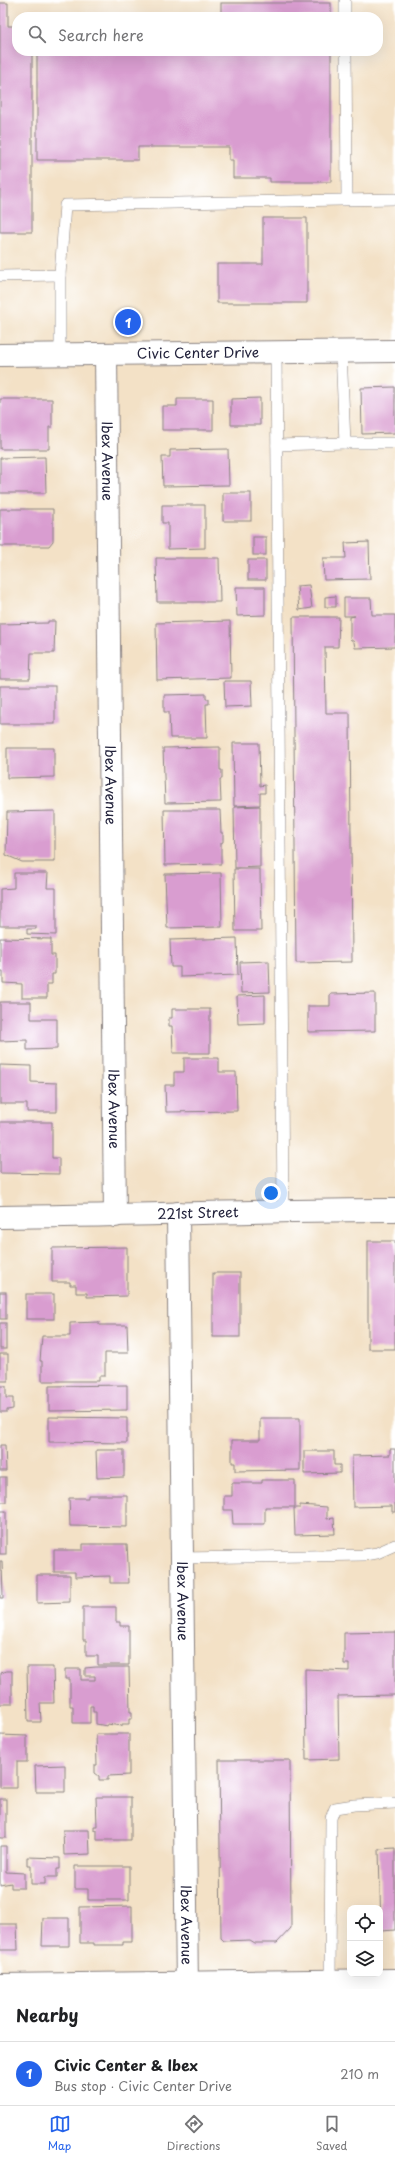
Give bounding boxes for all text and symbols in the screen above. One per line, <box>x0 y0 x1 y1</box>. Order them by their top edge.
search box <box>12 12 383 56</box>
icon: search <box>26 23 48 45</box>
text: Search here <box>58 23 144 46</box>
pin: 1 <box>115 307 141 337</box>
street label: Civic Center Drive <box>137 341 259 364</box>
street label: Ibex Avenue <box>97 421 119 501</box>
street label: Ibex Avenue <box>100 745 122 825</box>
street label: Ibex Avenue <box>103 1069 125 1149</box>
your location <box>261 1183 281 1203</box>
street label: 221st Street <box>157 1201 239 1224</box>
street label: Ibex Avenue <box>172 1561 194 1641</box>
street label: Ibex Avenue <box>176 1885 198 1965</box>
map controls <box>347 1905 383 1977</box>
button: locate <box>347 1905 383 1941</box>
button: layers <box>347 1941 383 1977</box>
text: Nearby <box>16 2002 78 2028</box>
text: Civic Center & Ibex <box>54 2053 198 2076</box>
text: 1 <box>26 2064 32 2083</box>
text: 210 m <box>340 2064 379 2083</box>
text: Bus stop · Civic Center Drive <box>54 2076 232 2095</box>
tab: Map <box>48 2113 71 2154</box>
tab: Directions <box>167 2113 220 2154</box>
tab: Saved <box>316 2113 347 2154</box>

